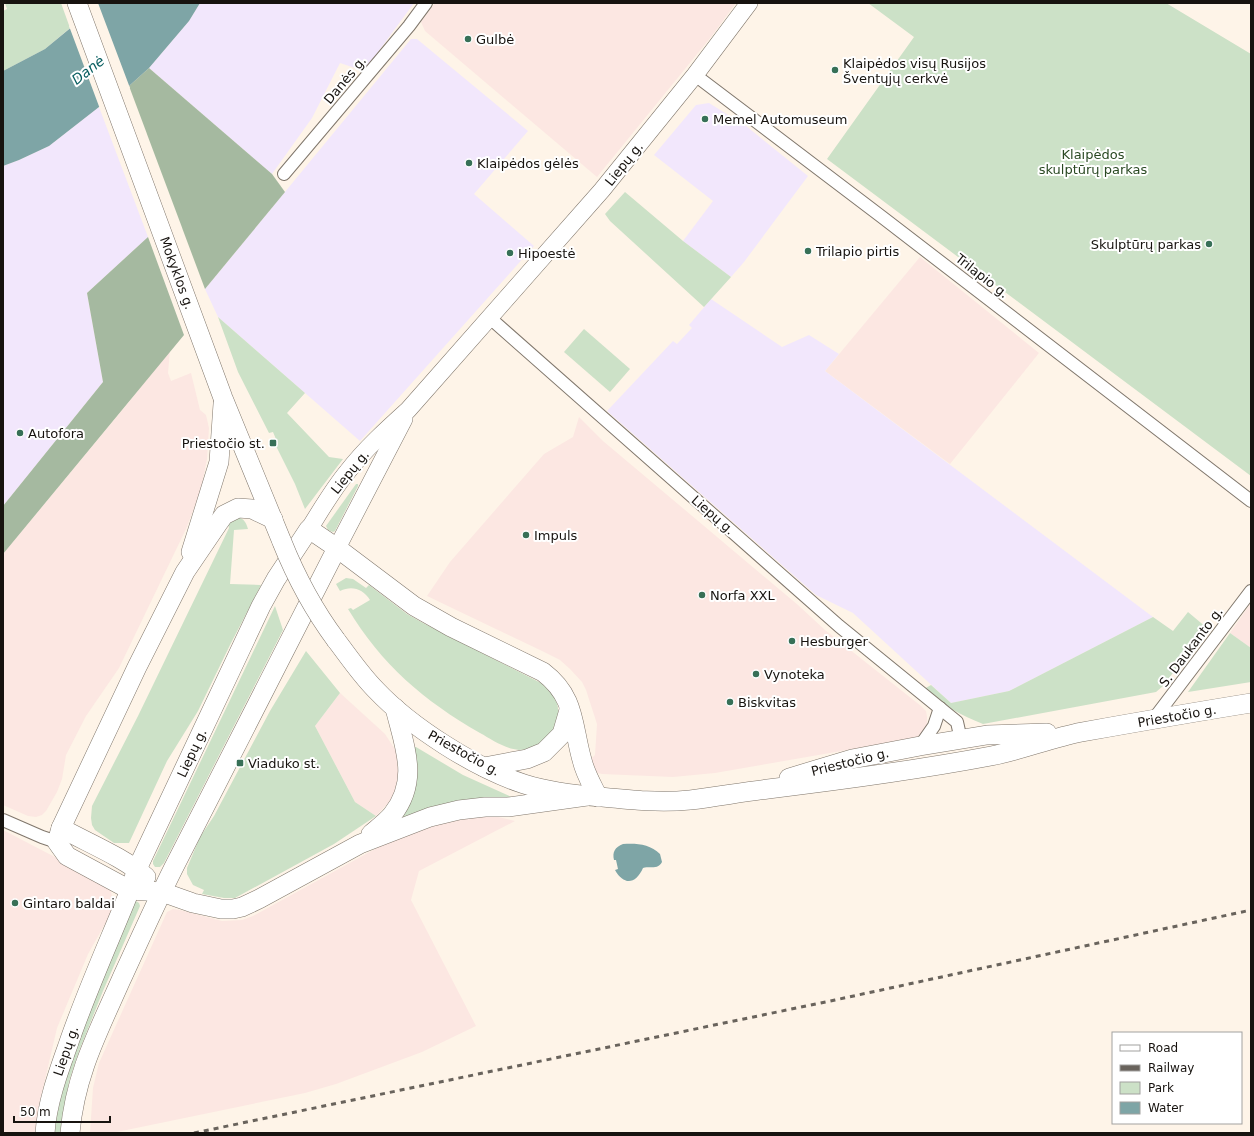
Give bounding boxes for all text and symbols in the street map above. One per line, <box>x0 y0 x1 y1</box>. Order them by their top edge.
place label: Gulbė <box>476 32 514 47</box>
marker: Gulbė <box>463 34 473 44</box>
water label: Danė <box>69 52 107 88</box>
street label: Danės g. <box>321 53 369 107</box>
place label: Klaipėdos visų Rusijos Šventųjų cerkvė <box>843 56 986 86</box>
marker: Klaipėdos visų Rusijos Šventųjų cerkvė <box>830 65 840 75</box>
place label: Memel Automuseum <box>713 112 847 127</box>
marker: Memel Automuseum <box>700 114 710 124</box>
street label: Liepų g. <box>602 139 646 189</box>
park label: Klaipėdos skulptūrų parkas <box>1039 147 1148 177</box>
place label: Klaipėdos gėlės <box>477 156 579 171</box>
marker: Klaipėdos gėlės <box>464 158 474 168</box>
street label: Mokyklos g. <box>157 235 197 311</box>
place label: Skulptūrų parkas <box>1091 237 1201 252</box>
marker: Skulptūrų parkas <box>1204 239 1214 249</box>
place label: Trilapio pirtis <box>815 244 899 259</box>
place label: Hipoestė <box>518 246 575 261</box>
marker: Trilapio pirtis <box>803 246 813 256</box>
marker: Hipoestė <box>505 248 515 258</box>
street label: Trilapio g. <box>952 250 1011 301</box>
place label: Autofora <box>28 426 84 441</box>
marker: Autofora <box>15 428 25 438</box>
place label: Priestočio st. <box>182 436 265 451</box>
marker: Priestočio st. <box>268 438 278 448</box>
street label: Liepų g. <box>328 447 372 497</box>
street label: Liepų g. <box>689 492 737 538</box>
place label: Impuls <box>534 528 578 543</box>
marker: Impuls <box>521 530 531 540</box>
place label: Norfa XXL <box>710 588 776 603</box>
marker: Norfa XXL <box>697 590 707 600</box>
street label: S. Daukanto g. <box>1156 604 1226 690</box>
place label: Hesburger <box>800 634 868 649</box>
marker: Hesburger <box>787 636 797 646</box>
place label: Vynoteka <box>764 667 825 682</box>
marker: Vynoteka <box>751 669 761 679</box>
place label: Biskvitas <box>738 695 796 710</box>
marker: Biskvitas <box>725 697 735 707</box>
street label: Priestočio g. <box>1136 702 1218 730</box>
street label: Liepų g. <box>174 726 210 780</box>
street label: Priestočio g. <box>426 727 502 779</box>
street label: Priestočio g. <box>810 745 890 779</box>
place label: Viaduko st. <box>248 756 320 771</box>
marker: Viaduko st. <box>235 758 245 768</box>
place label: Gintaro baldai <box>23 896 115 911</box>
marker: Gintaro baldai <box>10 898 20 908</box>
street label: Liepų g. <box>50 1024 82 1078</box>
legend <box>1112 1032 1242 1124</box>
text: Road <box>1148 1041 1178 1055</box>
text: Railway <box>1148 1061 1194 1075</box>
text: Park <box>1148 1081 1174 1095</box>
scale bar <box>14 1098 110 1124</box>
text: Water <box>1148 1101 1184 1115</box>
text: 50 m <box>20 1105 51 1119</box>

